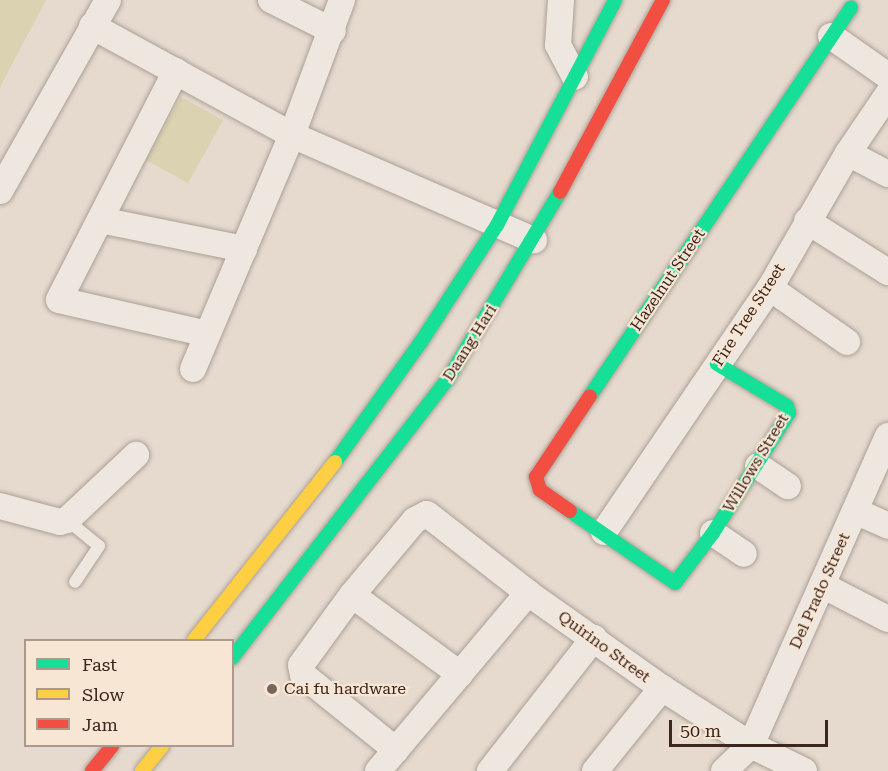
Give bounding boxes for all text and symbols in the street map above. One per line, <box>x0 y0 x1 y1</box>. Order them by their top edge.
street label: Hazelnut Street <box>627 225 709 335</box>
street label: Fire Tree Street <box>709 260 789 370</box>
street label: Daang Hari <box>439 301 501 385</box>
street label: Willows Street <box>719 410 793 516</box>
street label: Del Prado Street <box>786 530 854 652</box>
street label: Quirino Street <box>554 607 654 687</box>
legend <box>24 639 234 747</box>
text: Fast <box>82 654 117 675</box>
place label: Cai fu hardware <box>284 679 406 699</box>
marker: Cai fu hardware <box>265 682 279 696</box>
text: Slow <box>82 684 124 705</box>
scale bar <box>672 708 831 746</box>
text: Jam <box>82 714 118 735</box>
text: 50 m <box>680 720 721 741</box>

